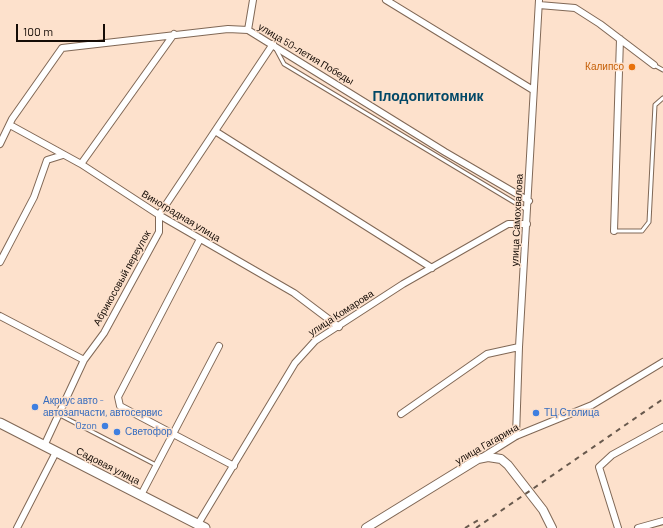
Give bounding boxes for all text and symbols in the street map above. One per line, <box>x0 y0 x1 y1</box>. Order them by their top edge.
scale bar <box>18 16 107 42</box>
street label: улица 50-летия Победы <box>256 21 356 87</box>
text: 100 m <box>23 24 53 38</box>
place label: Калипсо <box>585 61 624 73</box>
marker: Калипсо <box>627 62 637 72</box>
district label: Плодопитомник <box>372 88 484 104</box>
street label: улица Самохвалова <box>509 173 525 267</box>
street label: Виноградная улица <box>139 188 223 244</box>
street label: Абрикосовый переулок <box>91 228 153 328</box>
street label: улица Комарова <box>306 287 376 339</box>
place label: Акриус авто - автозапчасти, автосервис <box>43 395 162 418</box>
marker: Акриус авто - автозапчасти, автосервис <box>30 402 40 412</box>
place label: ТЦ Столица <box>544 407 599 419</box>
marker: ТЦ Столица <box>531 408 541 418</box>
place label: Ozon <box>75 420 97 432</box>
marker: Ozon <box>100 421 110 431</box>
street label: улица Гагарина <box>453 421 521 467</box>
place label: Светофор <box>125 426 172 438</box>
marker: Светофор <box>112 427 122 437</box>
street label: Садовая улица <box>74 445 142 487</box>

